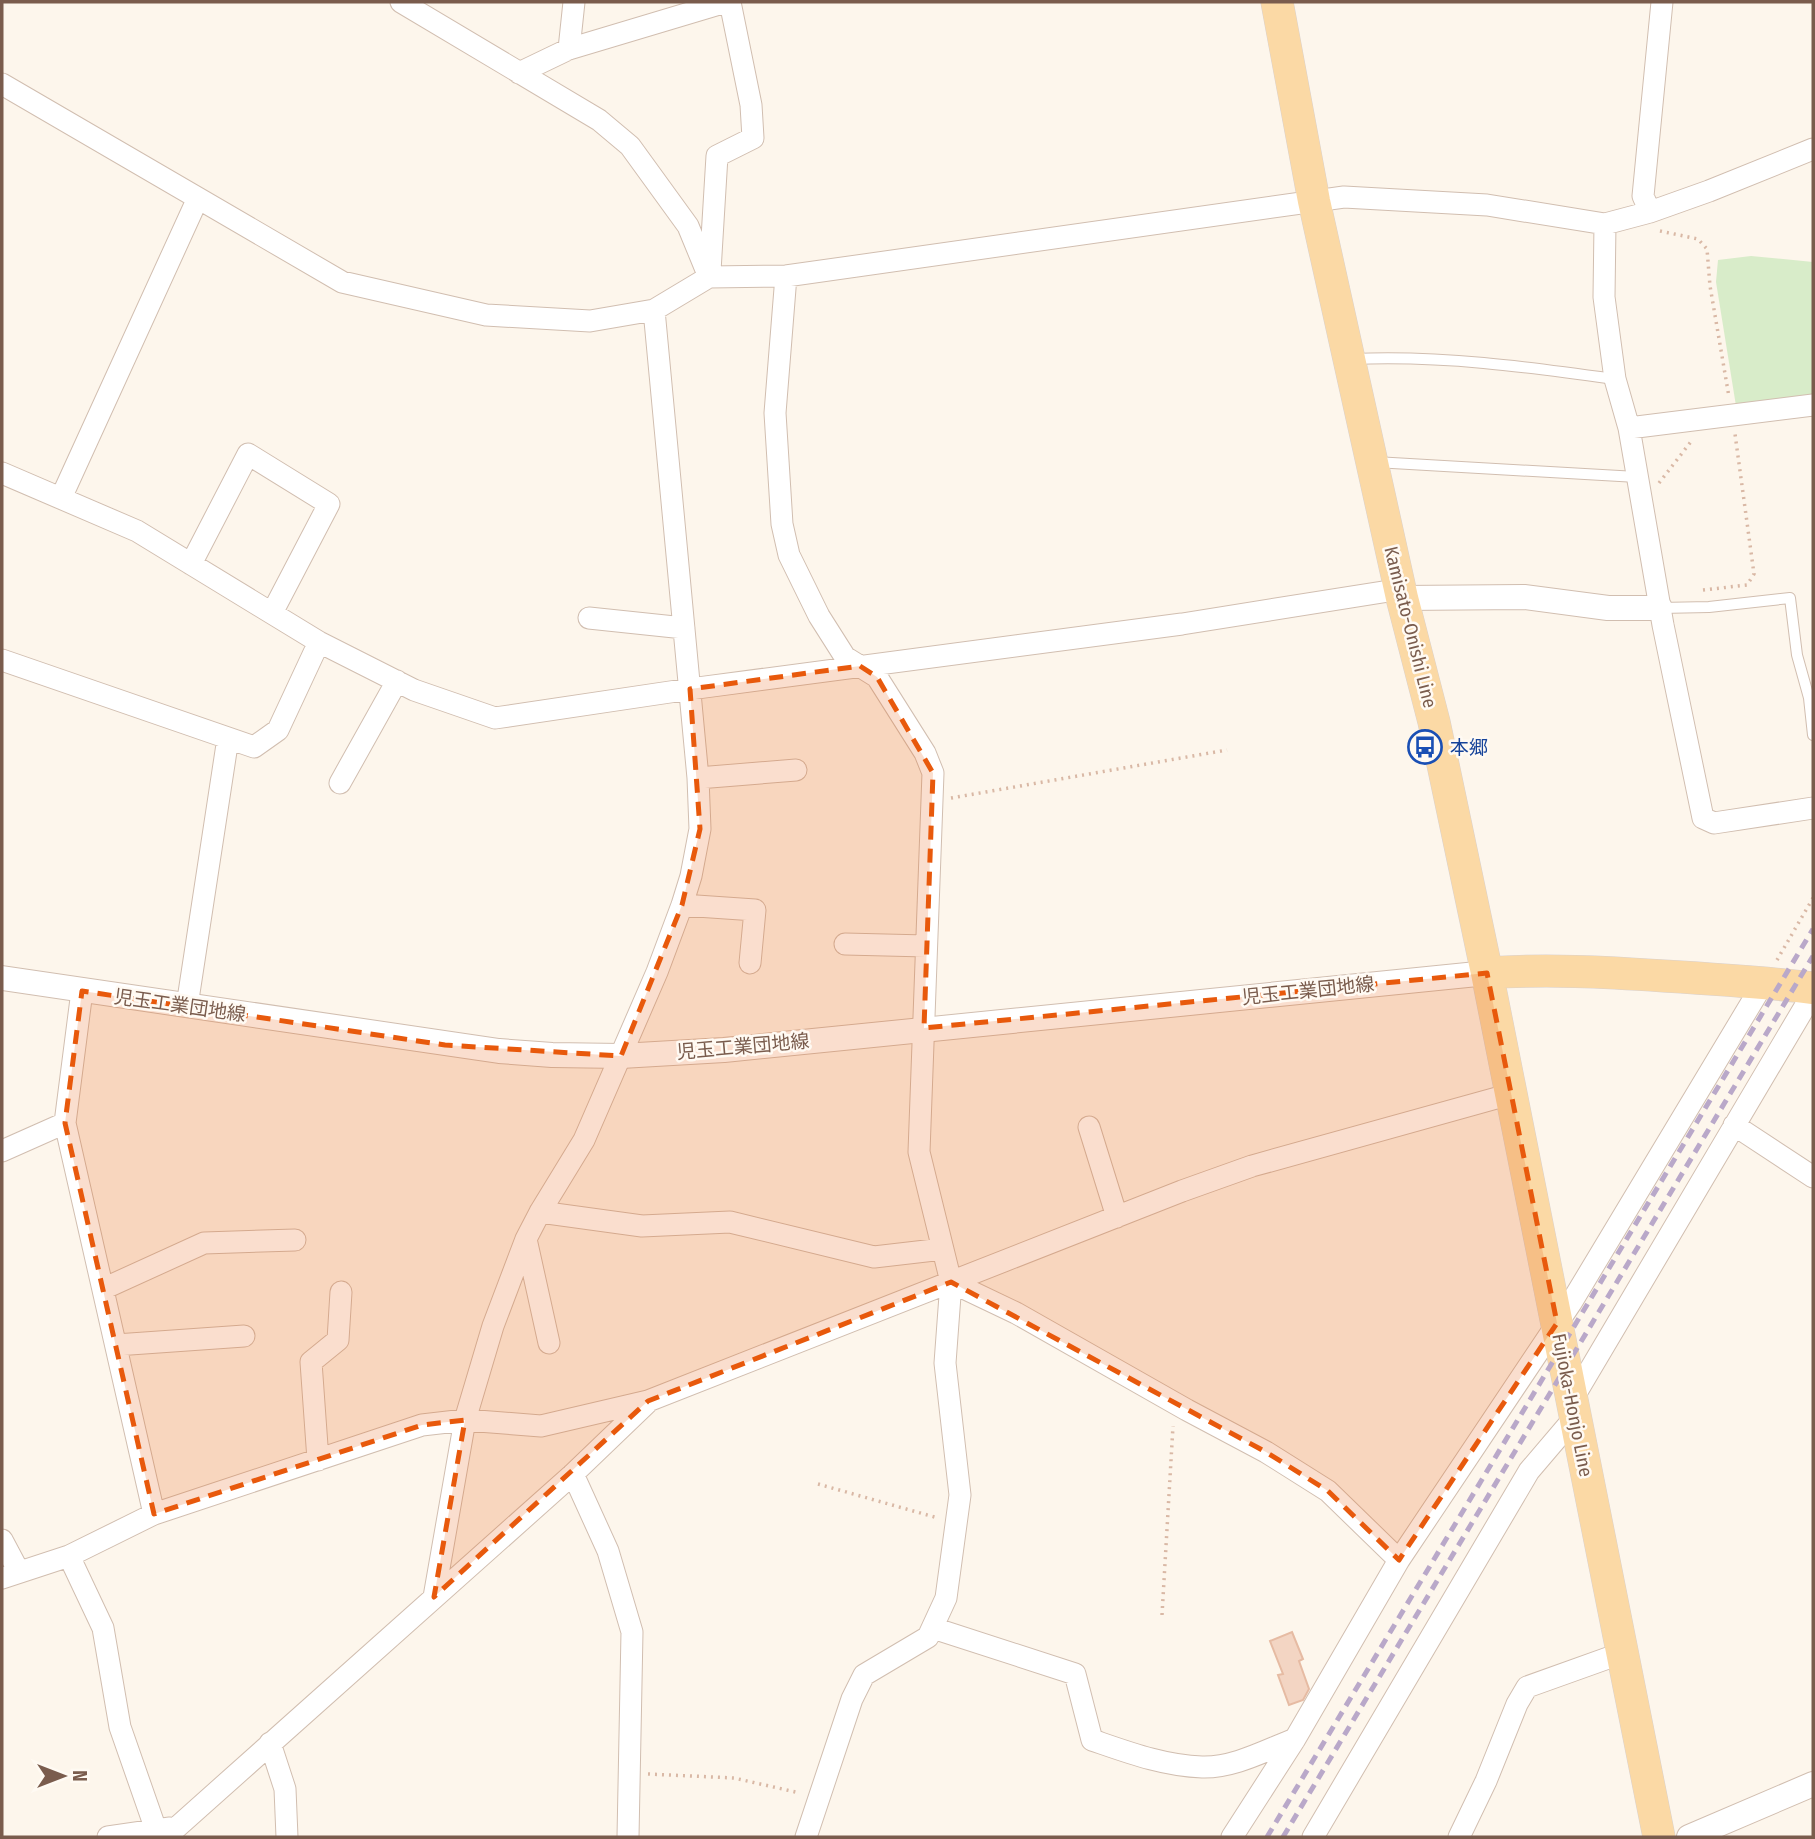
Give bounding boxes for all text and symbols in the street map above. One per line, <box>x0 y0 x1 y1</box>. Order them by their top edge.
street label: Kamisato-Onishi Line <box>1379 544 1442 710</box>
bus stop icon: 本郷 <box>1406 728 1444 766</box>
place label: 本郷 <box>1450 736 1488 759</box>
street label: 児玉工業団地線 <box>1241 972 1375 1009</box>
street label: 児玉工業団地線 <box>112 985 247 1026</box>
street label: 児玉工業団地線 <box>676 1029 810 1064</box>
street label: Fujioka-Honjo Line <box>1547 1332 1598 1479</box>
north arrow <box>28 1741 98 1811</box>
text: N <box>68 1770 91 1782</box>

